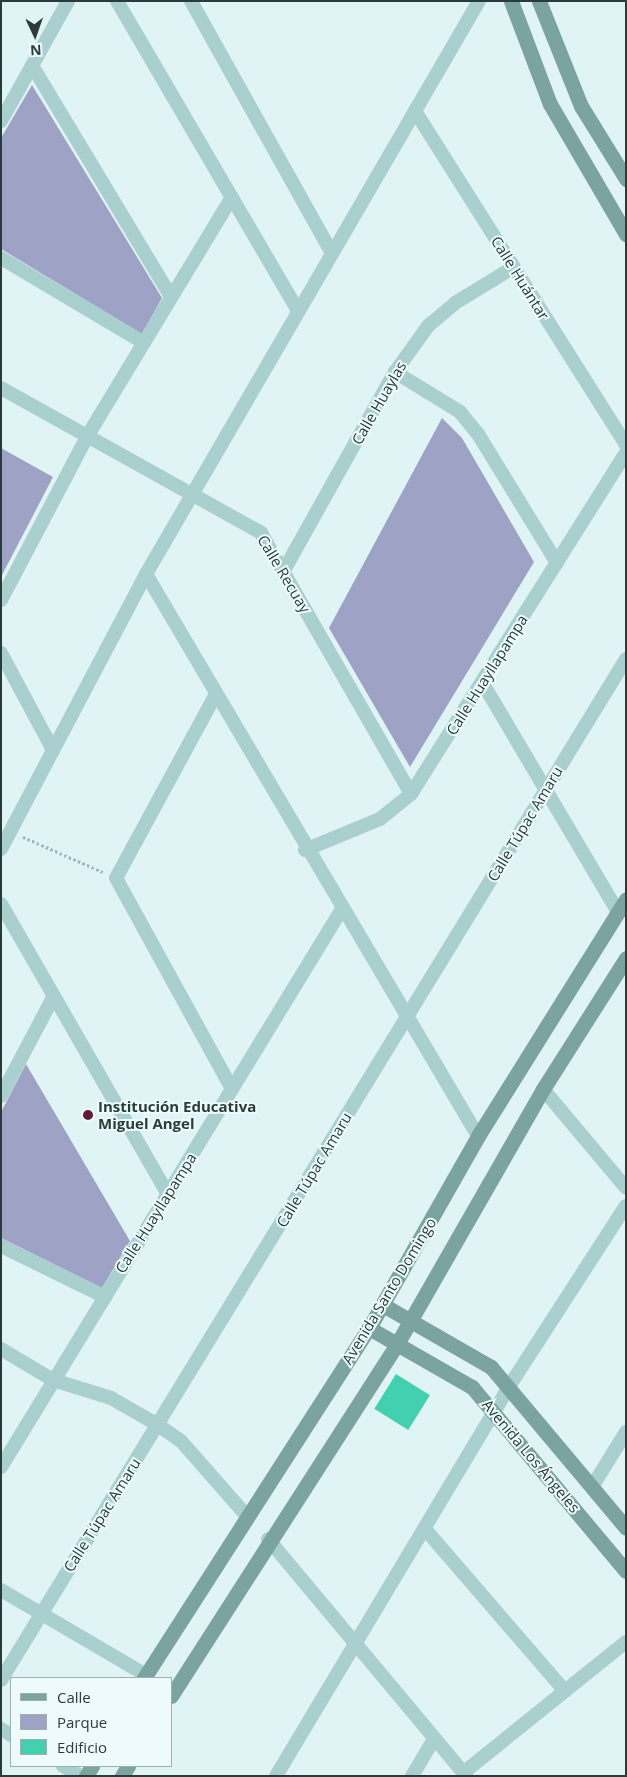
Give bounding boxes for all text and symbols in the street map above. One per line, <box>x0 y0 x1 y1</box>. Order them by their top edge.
north arrow <box>10 10 60 60</box>
text: N <box>30 41 42 60</box>
street label: Calle Huántar <box>487 233 553 323</box>
street label: Calle Huaylas <box>348 358 410 448</box>
street label: Calle Recuay <box>254 532 314 616</box>
street label: Calle Huayllapampa <box>443 611 531 739</box>
street label: Calle Túpac Amaru <box>484 763 566 885</box>
place label: Institución Educativa Miguel Angel <box>98 1097 256 1132</box>
marker: Institución Educativa Miguel Angel <box>82 1109 94 1121</box>
street label: Calle Túpac Amaru <box>273 1109 355 1231</box>
street label: Calle Huayllapampa <box>112 1149 200 1277</box>
street label: Avenida Santo Domingo <box>338 1214 440 1368</box>
street label: Avenida Los Ángeles <box>478 1396 584 1516</box>
street label: Calle Túpac Amaru <box>60 1455 144 1575</box>
legend <box>10 1677 172 1767</box>
text: Calle <box>57 1687 91 1707</box>
text: Parque <box>57 1712 107 1732</box>
text: Edificio <box>57 1737 107 1757</box>

